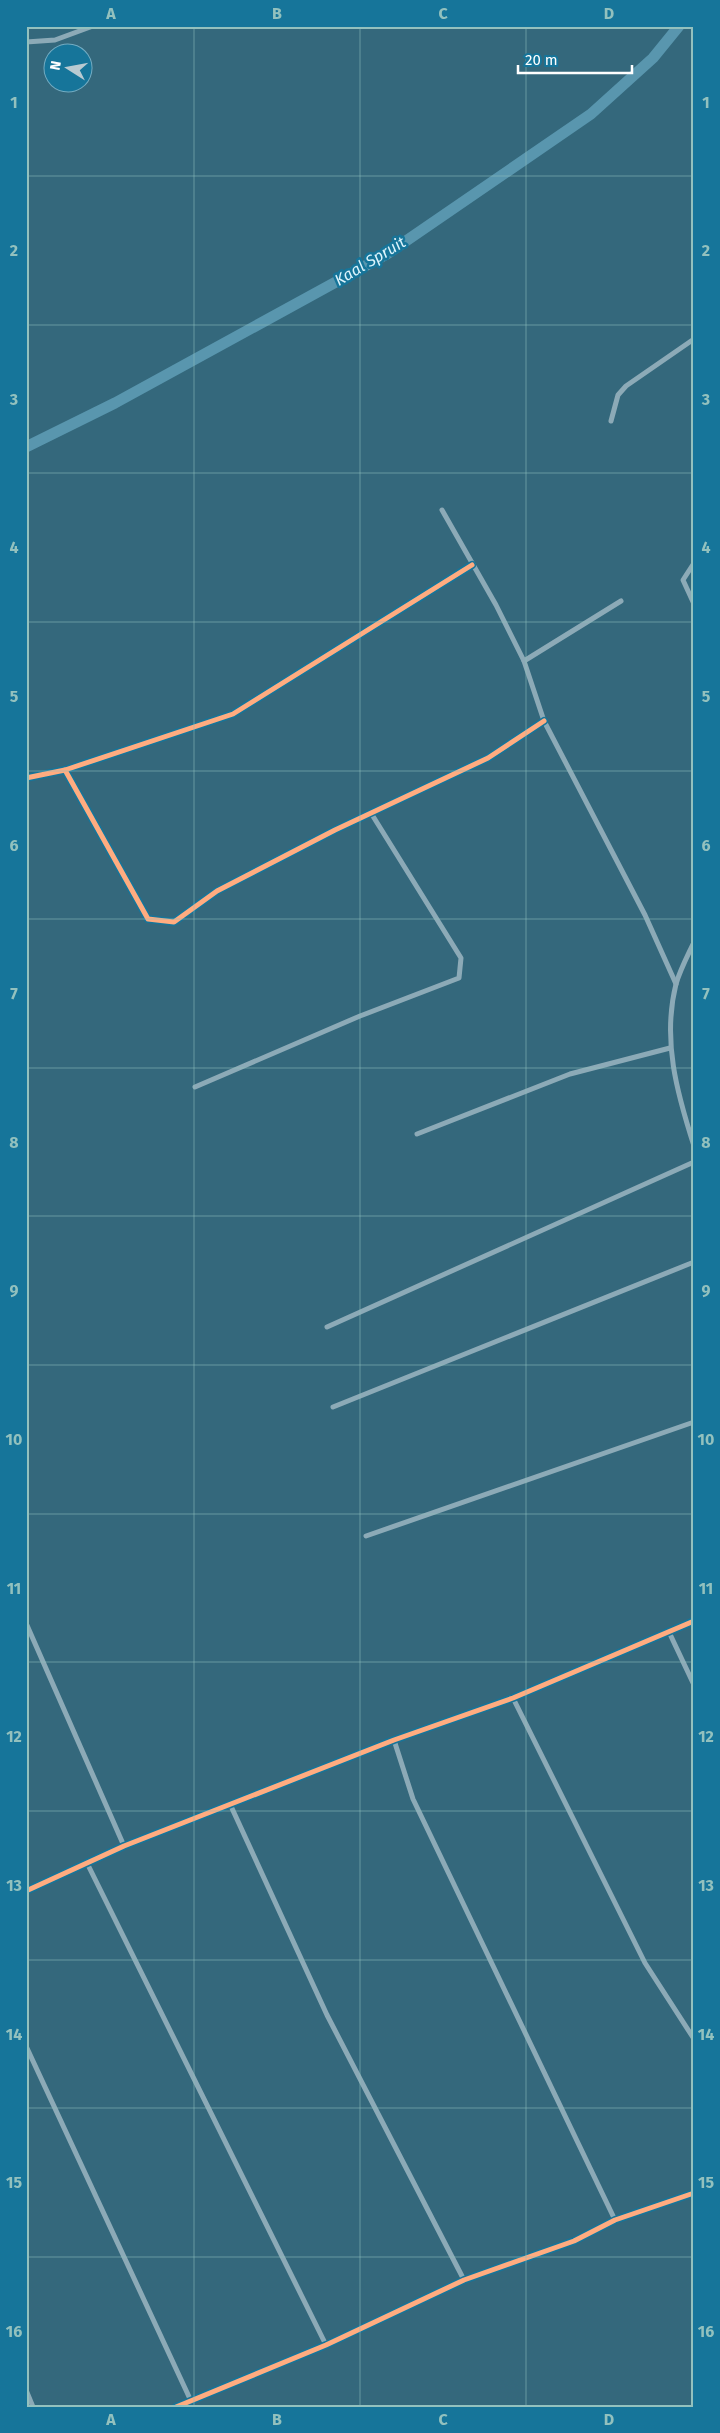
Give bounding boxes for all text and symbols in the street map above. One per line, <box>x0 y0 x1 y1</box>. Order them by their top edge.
text: A <box>105 4 116 23</box>
text: B <box>272 4 282 23</box>
text: C <box>438 4 448 23</box>
text: D <box>604 4 614 23</box>
north arrow <box>42 42 92 92</box>
scale bar <box>518 42 631 74</box>
text: 20 m <box>525 51 558 69</box>
text: N <box>46 59 65 72</box>
text: 1 <box>10 93 18 112</box>
text: 1 <box>702 93 710 112</box>
water label: Kaal Spruit <box>331 232 409 290</box>
text: 2 <box>10 241 18 260</box>
text: 2 <box>702 241 710 260</box>
text: 3 <box>9 390 18 409</box>
text: 3 <box>701 390 710 409</box>
text: 4 <box>9 538 19 557</box>
text: 4 <box>701 538 711 557</box>
text: 5 <box>10 687 19 706</box>
text: 5 <box>702 687 711 706</box>
text: 6 <box>9 836 19 855</box>
text: 6 <box>701 836 711 855</box>
text: 7 <box>10 984 18 1003</box>
text: 7 <box>702 984 710 1003</box>
text: 8 <box>9 1133 19 1152</box>
text: 8 <box>701 1133 711 1152</box>
text: 9 <box>10 1281 19 1300</box>
text: 9 <box>702 1281 711 1300</box>
text: 10 <box>6 1430 22 1449</box>
text: 10 <box>698 1430 714 1449</box>
text: 11 <box>7 1579 21 1598</box>
text: 11 <box>699 1579 713 1598</box>
text: 12 <box>6 1727 22 1746</box>
text: 12 <box>698 1727 714 1746</box>
text: 13 <box>6 1876 22 1895</box>
text: 13 <box>698 1876 714 1895</box>
text: 14 <box>6 2025 22 2044</box>
text: 14 <box>698 2025 714 2044</box>
text: 15 <box>6 2173 22 2192</box>
text: 15 <box>698 2173 714 2192</box>
text: 16 <box>6 2322 22 2341</box>
text: 16 <box>698 2322 714 2341</box>
text: A <box>105 2410 116 2429</box>
text: B <box>272 2410 282 2429</box>
text: C <box>438 2410 448 2429</box>
text: D <box>604 2410 614 2429</box>

